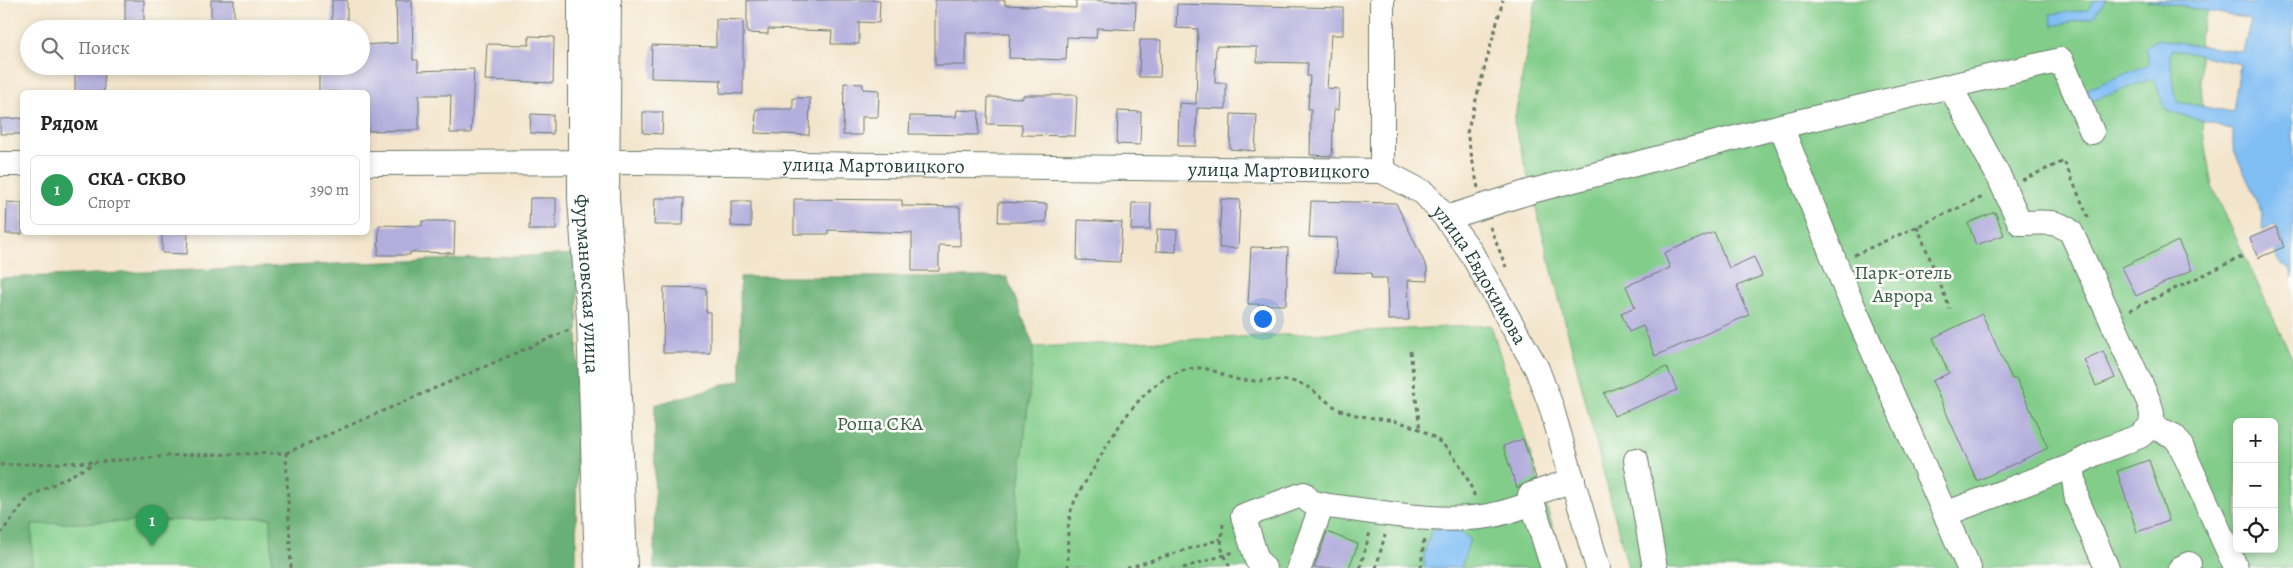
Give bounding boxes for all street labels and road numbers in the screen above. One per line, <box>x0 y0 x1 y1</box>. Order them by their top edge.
street label: улица Мартовицкого <box>782 151 965 180</box>
street label: улица Мартовицкого <box>1187 156 1370 185</box>
street label: Фурмановская улица <box>568 193 606 375</box>
street label: улица Евдокимова <box>1426 198 1534 350</box>

